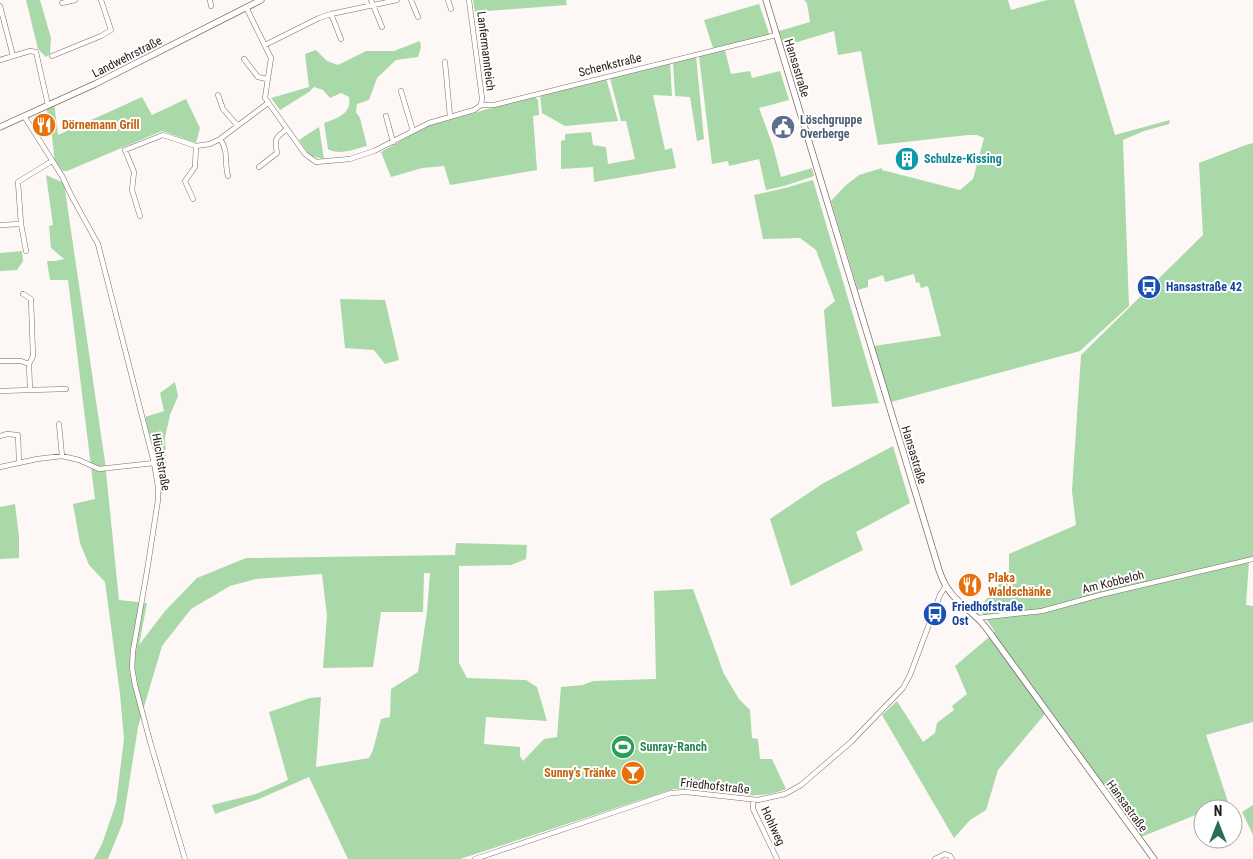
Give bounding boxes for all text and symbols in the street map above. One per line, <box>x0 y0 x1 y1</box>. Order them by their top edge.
street label: Lanfermannteich <box>474 10 498 92</box>
street label: Landwehrstraße <box>90 33 164 81</box>
street label: Hansastraße <box>781 37 813 99</box>
street label: Schenkstraße <box>577 50 643 80</box>
restaurant icon: Dörnemann Grill <box>31 112 57 138</box>
place label: Löschgruppe Overberge <box>800 113 862 141</box>
public building icon: Löschgruppe Overberge <box>770 114 796 140</box>
place label: Dörnemann Grill <box>62 118 140 132</box>
building icon: Schulze-Kissing <box>894 146 920 172</box>
place label: Schulze-Kissing <box>924 152 1002 166</box>
bus stop icon: Hansastraße 42 <box>1136 274 1162 300</box>
place label: Hansastraße 42 <box>1166 280 1242 294</box>
street label: Hansastraße <box>898 424 930 486</box>
street label: Hüchtstraße <box>149 432 173 492</box>
street label: Am Kobbeloh <box>1081 568 1146 596</box>
place label: Plaka Waldschänke <box>988 571 1051 599</box>
restaurant icon: Plaka Waldschänke <box>957 572 983 598</box>
place label: Friedhofstraße Ost <box>952 600 1023 628</box>
bus stop icon: Friedhofstraße Ost <box>922 601 948 627</box>
sports icon: Sunray-Ranch <box>610 734 636 760</box>
place label: Sunray-Ranch <box>640 740 707 754</box>
bar icon: Sunny's Tränke <box>620 760 646 786</box>
place label: Sunny's Tränke <box>544 766 616 780</box>
street label: Friedhofstraße <box>680 775 751 797</box>
street label: Hansastraße <box>1104 777 1151 835</box>
north arrow <box>1193 799 1243 849</box>
text: N <box>1214 803 1222 819</box>
street label: Hohlweg <box>758 804 788 848</box>

